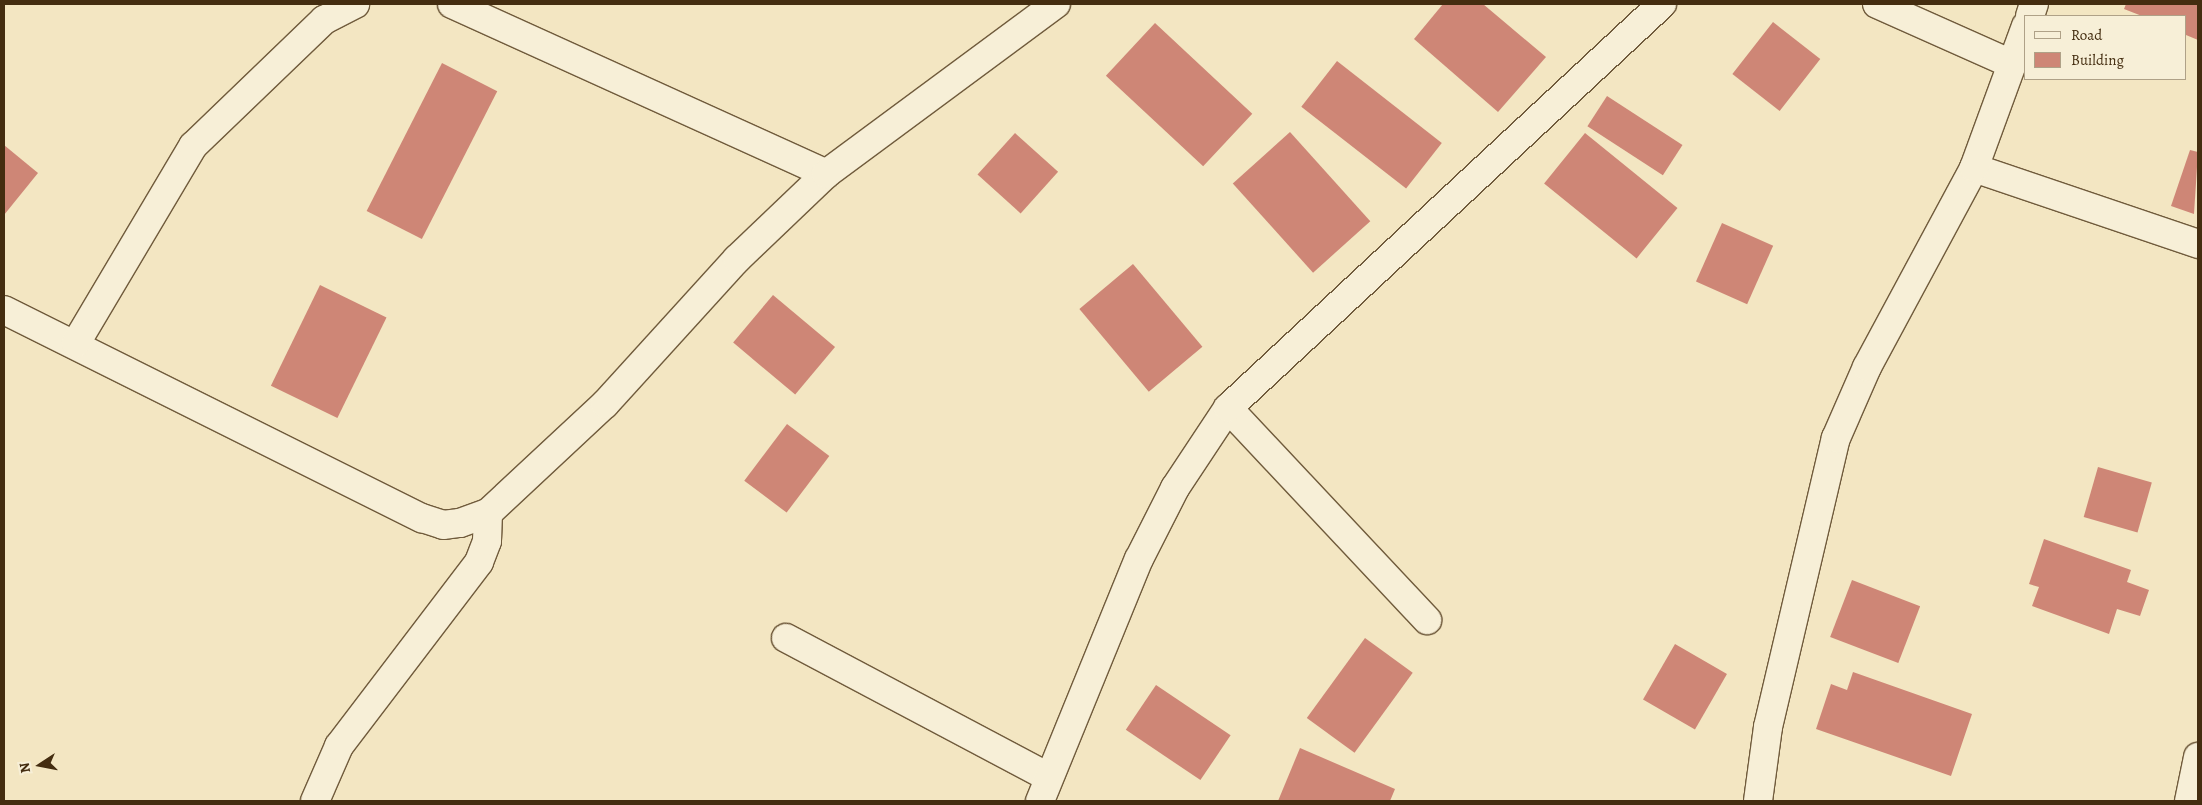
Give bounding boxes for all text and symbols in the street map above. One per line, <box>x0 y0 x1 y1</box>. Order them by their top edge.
legend <box>2024 15 2187 80</box>
text: Road <box>2071 25 2102 45</box>
text: Building <box>2071 50 2124 70</box>
north arrow <box>15 740 65 790</box>
text: N <box>14 761 35 775</box>

